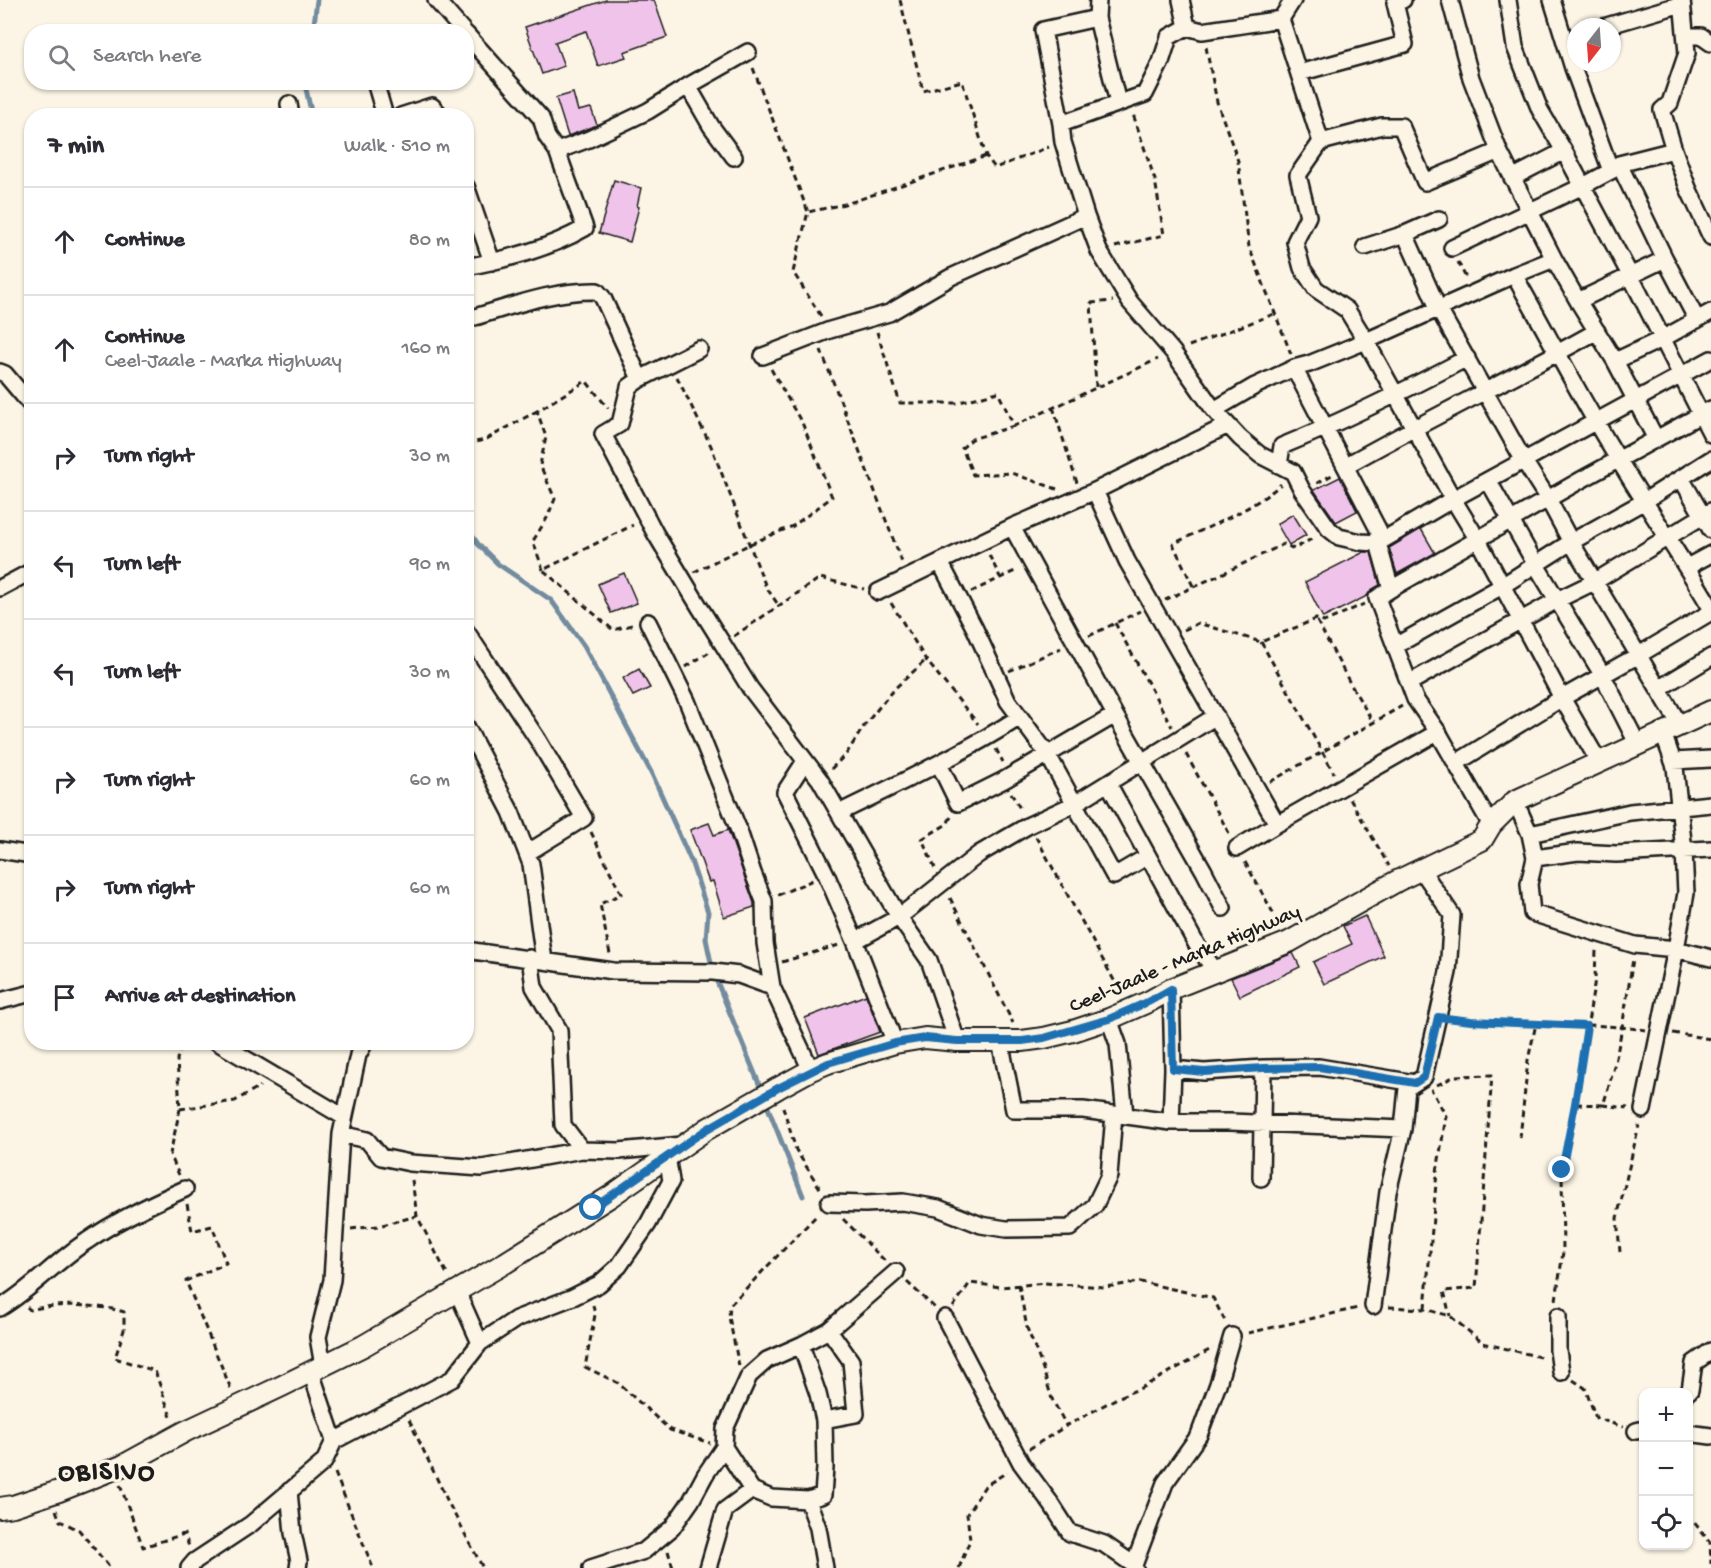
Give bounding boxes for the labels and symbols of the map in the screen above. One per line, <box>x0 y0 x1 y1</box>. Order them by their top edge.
north arrow <box>1567 18 1621 72</box>
street label: Ceel-Jaale - Marka Highway <box>1066 900 1305 1020</box>
route end <box>1548 1156 1574 1182</box>
route start <box>579 1194 605 1220</box>
district label: OBISIVO <box>58 1458 156 1490</box>

